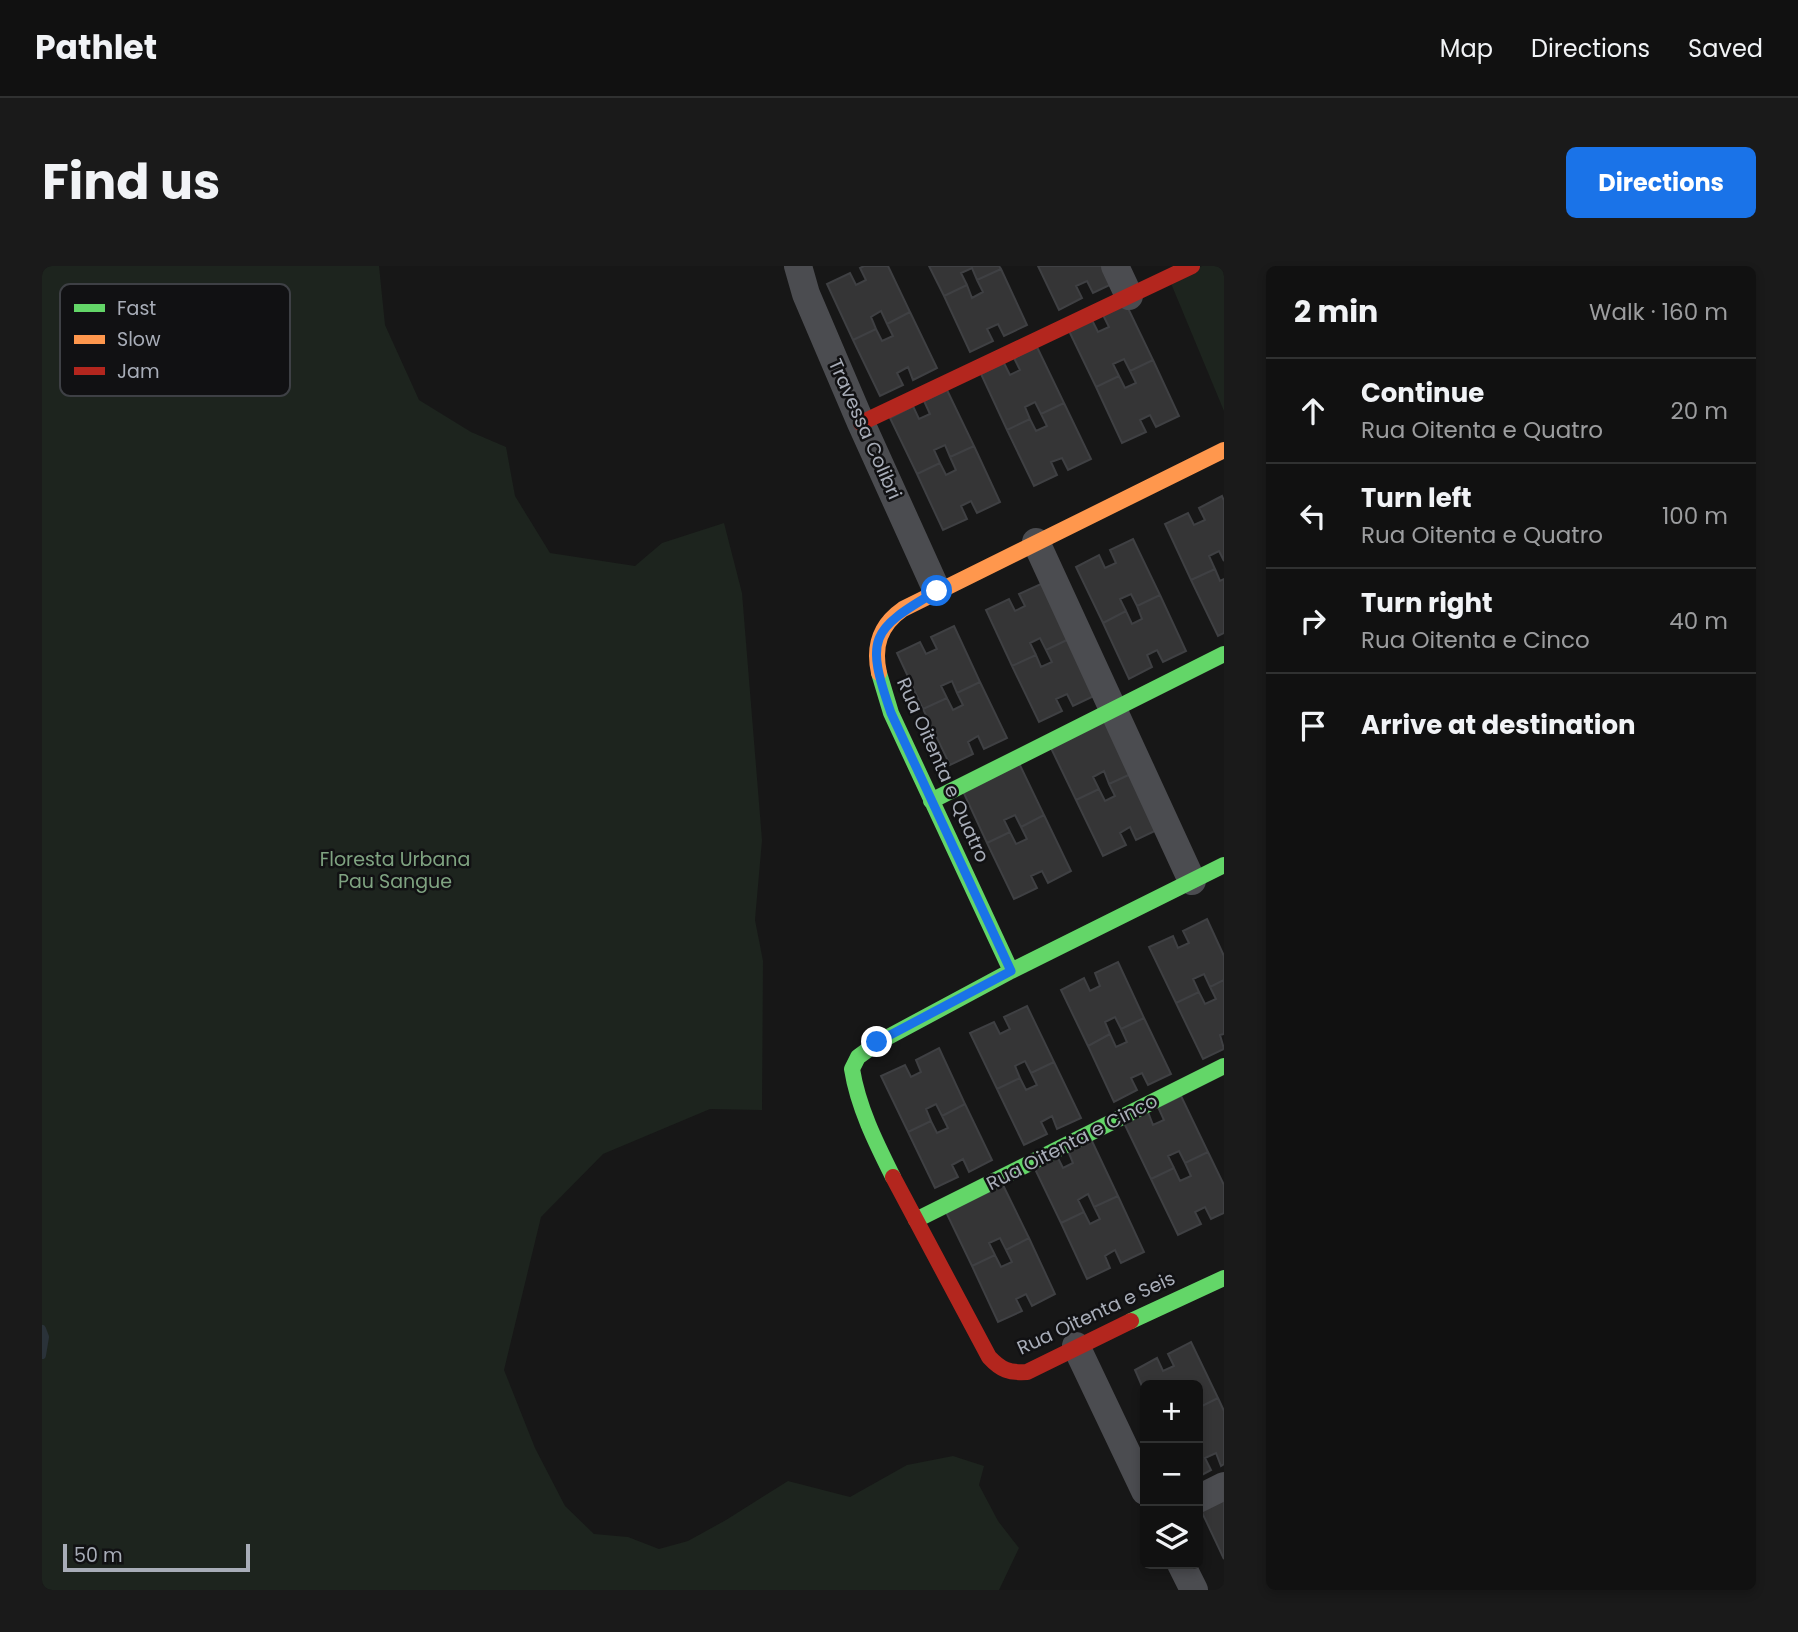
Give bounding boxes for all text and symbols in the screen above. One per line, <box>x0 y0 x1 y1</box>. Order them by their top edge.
text: Pathlet <box>35 24 157 71</box>
text: Map <box>1440 32 1493 65</box>
text: Directions <box>1531 32 1650 65</box>
text: Saved <box>1688 32 1763 65</box>
button: Directions <box>1566 147 1756 218</box>
text: Find us <box>42 148 220 216</box>
legend <box>60 284 290 396</box>
text: 2 min <box>1294 290 1378 333</box>
text: Fast <box>117 295 156 322</box>
text: Walk · 160 m <box>1589 296 1728 328</box>
text: Slow <box>117 326 161 353</box>
street label: Travessa Colibri <box>822 354 908 504</box>
text: Jam <box>117 358 159 385</box>
text: Continue <box>1361 375 1484 411</box>
icon: ahead <box>1294 392 1332 430</box>
text: 20 m <box>1670 395 1728 427</box>
text: Rua Oitenta e Quatro <box>1361 414 1603 446</box>
text: Turn left <box>1361 480 1472 516</box>
icon: left <box>1294 497 1332 535</box>
text: 100 m <box>1662 500 1728 532</box>
text: Rua Oitenta e Quatro <box>1361 519 1603 551</box>
route start <box>921 575 952 606</box>
text: Turn right <box>1361 585 1493 621</box>
icon: right <box>1294 602 1332 640</box>
text: 40 m <box>1669 605 1728 637</box>
text: Rua Oitenta e Cinco <box>1361 624 1590 656</box>
street label: Rua Oitenta e Quatro <box>890 673 996 867</box>
icon: arrive <box>1294 707 1332 745</box>
text: Arrive at destination <box>1361 707 1636 743</box>
park label: Floresta Urbana Pau Sangue <box>320 846 470 895</box>
route end <box>861 1026 892 1057</box>
street label: Rua Oitenta e Cinco <box>982 1087 1162 1197</box>
street label: Rua Oitenta e Seis <box>1013 1265 1179 1361</box>
map controls <box>1140 1380 1203 1569</box>
button: + <box>1140 1380 1203 1443</box>
button: − <box>1140 1443 1203 1506</box>
button: layers <box>1140 1506 1203 1569</box>
scale bar <box>63 1541 250 1573</box>
text: 50 m <box>74 1542 123 1569</box>

